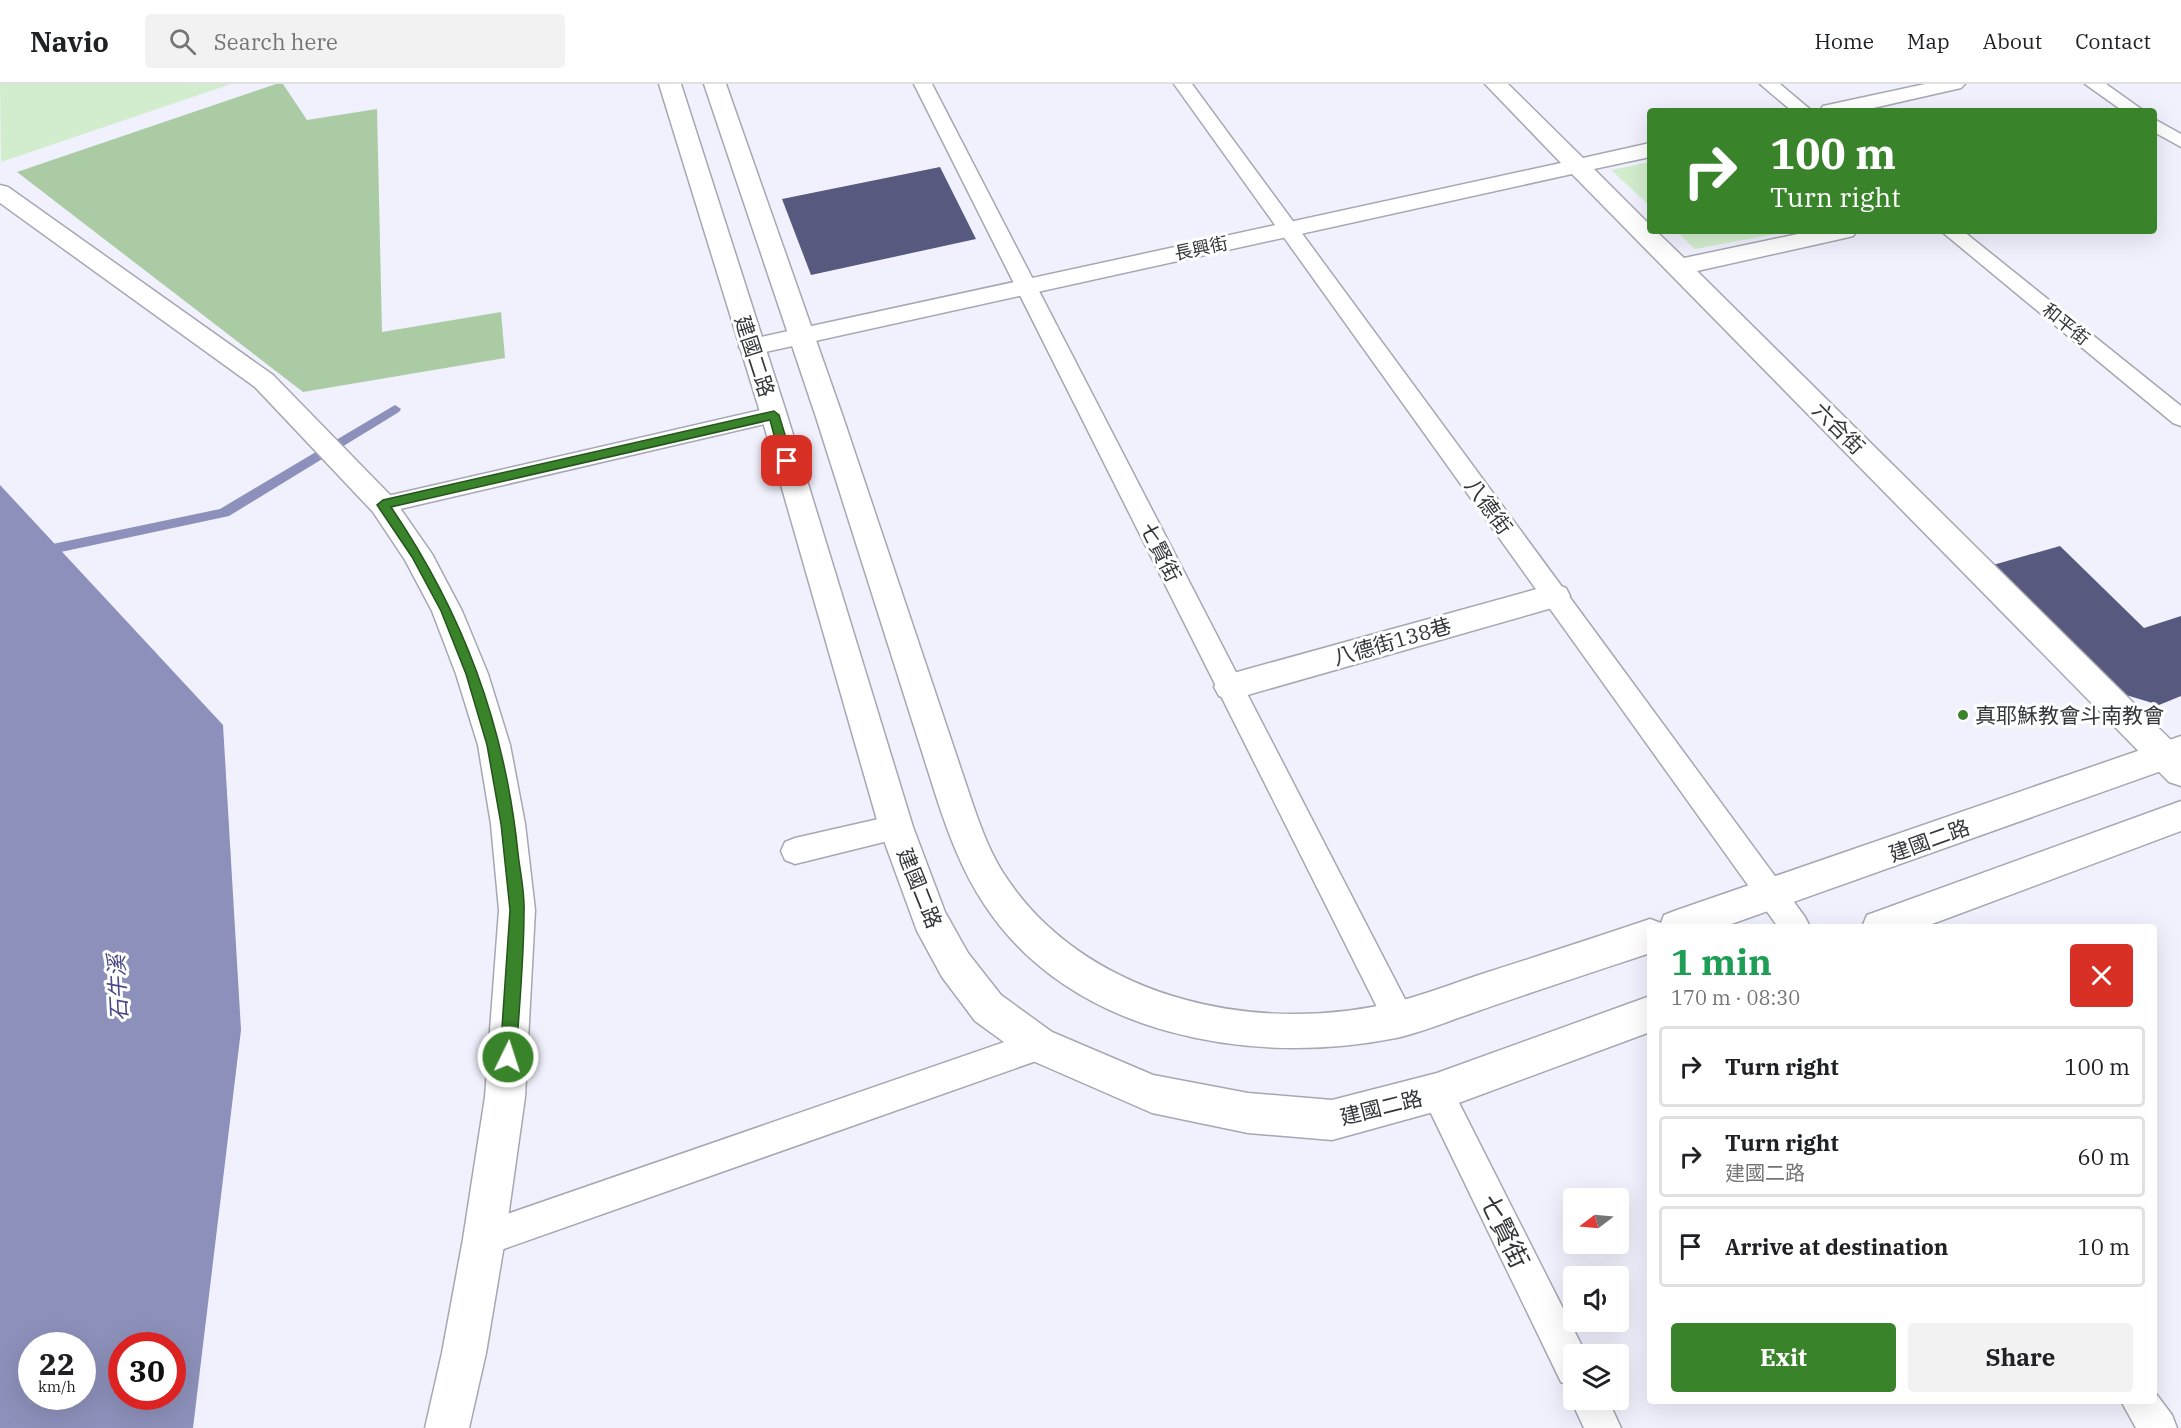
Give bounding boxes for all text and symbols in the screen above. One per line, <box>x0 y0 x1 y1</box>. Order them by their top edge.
search box <box>145 14 565 68</box>
text: Navio <box>30 23 109 60</box>
icon: search <box>166 25 199 58</box>
text: Search here <box>214 27 338 56</box>
text: Home <box>1814 27 1874 55</box>
text: Map <box>1907 27 1950 55</box>
text: About <box>1983 27 2042 55</box>
text: Contact <box>2075 27 2151 55</box>
text: 100 m <box>1770 126 1896 181</box>
icon: right <box>1671 132 1749 210</box>
text: Turn right <box>1770 179 1901 214</box>
street label: 長興街 <box>1172 231 1230 265</box>
street label: 和平街 <box>2038 298 2094 350</box>
street label: 建國二路 <box>729 312 781 400</box>
street label: 六合街 <box>1807 396 1871 460</box>
pin <box>761 435 812 486</box>
icon: arrive <box>770 444 803 477</box>
street label: 八德街 <box>1459 472 1519 540</box>
street label: 七賢街 <box>1134 518 1188 586</box>
street label: 八德街138巷 <box>1330 611 1454 671</box>
place label: 真耶穌教會斗南教會 <box>1975 701 2164 729</box>
marker: 真耶穌教會斗南教會 <box>1956 708 1970 722</box>
street label: 建國二路 <box>1885 812 1973 868</box>
street label: 建國二路 <box>891 844 949 932</box>
text: 1 min <box>1671 938 1772 985</box>
button: close <box>2070 944 2133 1007</box>
water label: 石牛溪 <box>101 951 133 1022</box>
text: 170 m · 08:30 <box>1671 984 1800 1011</box>
position arrow <box>476 1025 540 1089</box>
icon: right <box>1674 1050 1707 1083</box>
text: Turn right <box>1725 1052 1839 1081</box>
text: 100 m <box>2064 1052 2130 1081</box>
street label: 建國二路 <box>1337 1083 1425 1131</box>
text: Turn right <box>1725 1128 1839 1157</box>
icon: right <box>1674 1140 1707 1173</box>
text: 60 m <box>2078 1142 2130 1171</box>
text: 建國二路 <box>1725 1159 1805 1186</box>
street label: 七賢街 <box>1473 1188 1537 1274</box>
north arrow <box>1563 1188 1629 1254</box>
map controls <box>1563 1188 1629 1410</box>
icon: arrive <box>1674 1230 1707 1263</box>
text: Arrive at destination <box>1725 1232 1948 1261</box>
text: 10 m <box>2078 1232 2130 1261</box>
button: sound <box>1563 1266 1629 1332</box>
button: Exit <box>1671 1323 1896 1392</box>
button: Share <box>1908 1323 2133 1392</box>
speed limit sign: 30 <box>108 1332 186 1410</box>
text: 22 <box>39 1344 75 1383</box>
button: layers <box>1563 1344 1629 1410</box>
text: km/h <box>38 1377 76 1396</box>

